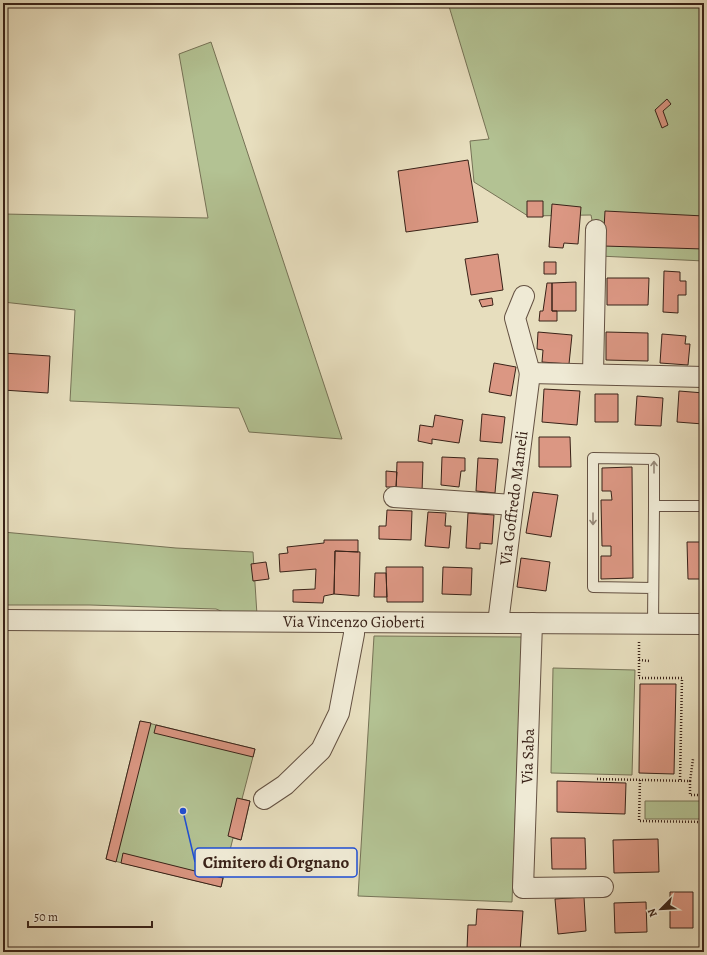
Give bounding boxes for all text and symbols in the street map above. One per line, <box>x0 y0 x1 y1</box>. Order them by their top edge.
street label: Via Goffredo Mameli <box>494 429 534 568</box>
one-way arrow <box>650 461 658 474</box>
one-way arrow <box>589 512 597 525</box>
street label: Via Vincenzo Gioberti <box>282 611 425 633</box>
street label: Via Saba <box>516 727 540 785</box>
callout: Cimitero di Orgnano <box>195 848 357 877</box>
text: Cimitero di Orgnano <box>203 851 350 874</box>
north arrow <box>641 889 681 929</box>
scale bar <box>28 903 152 929</box>
text: N <box>644 906 661 920</box>
text: 50 m <box>34 909 58 925</box>

